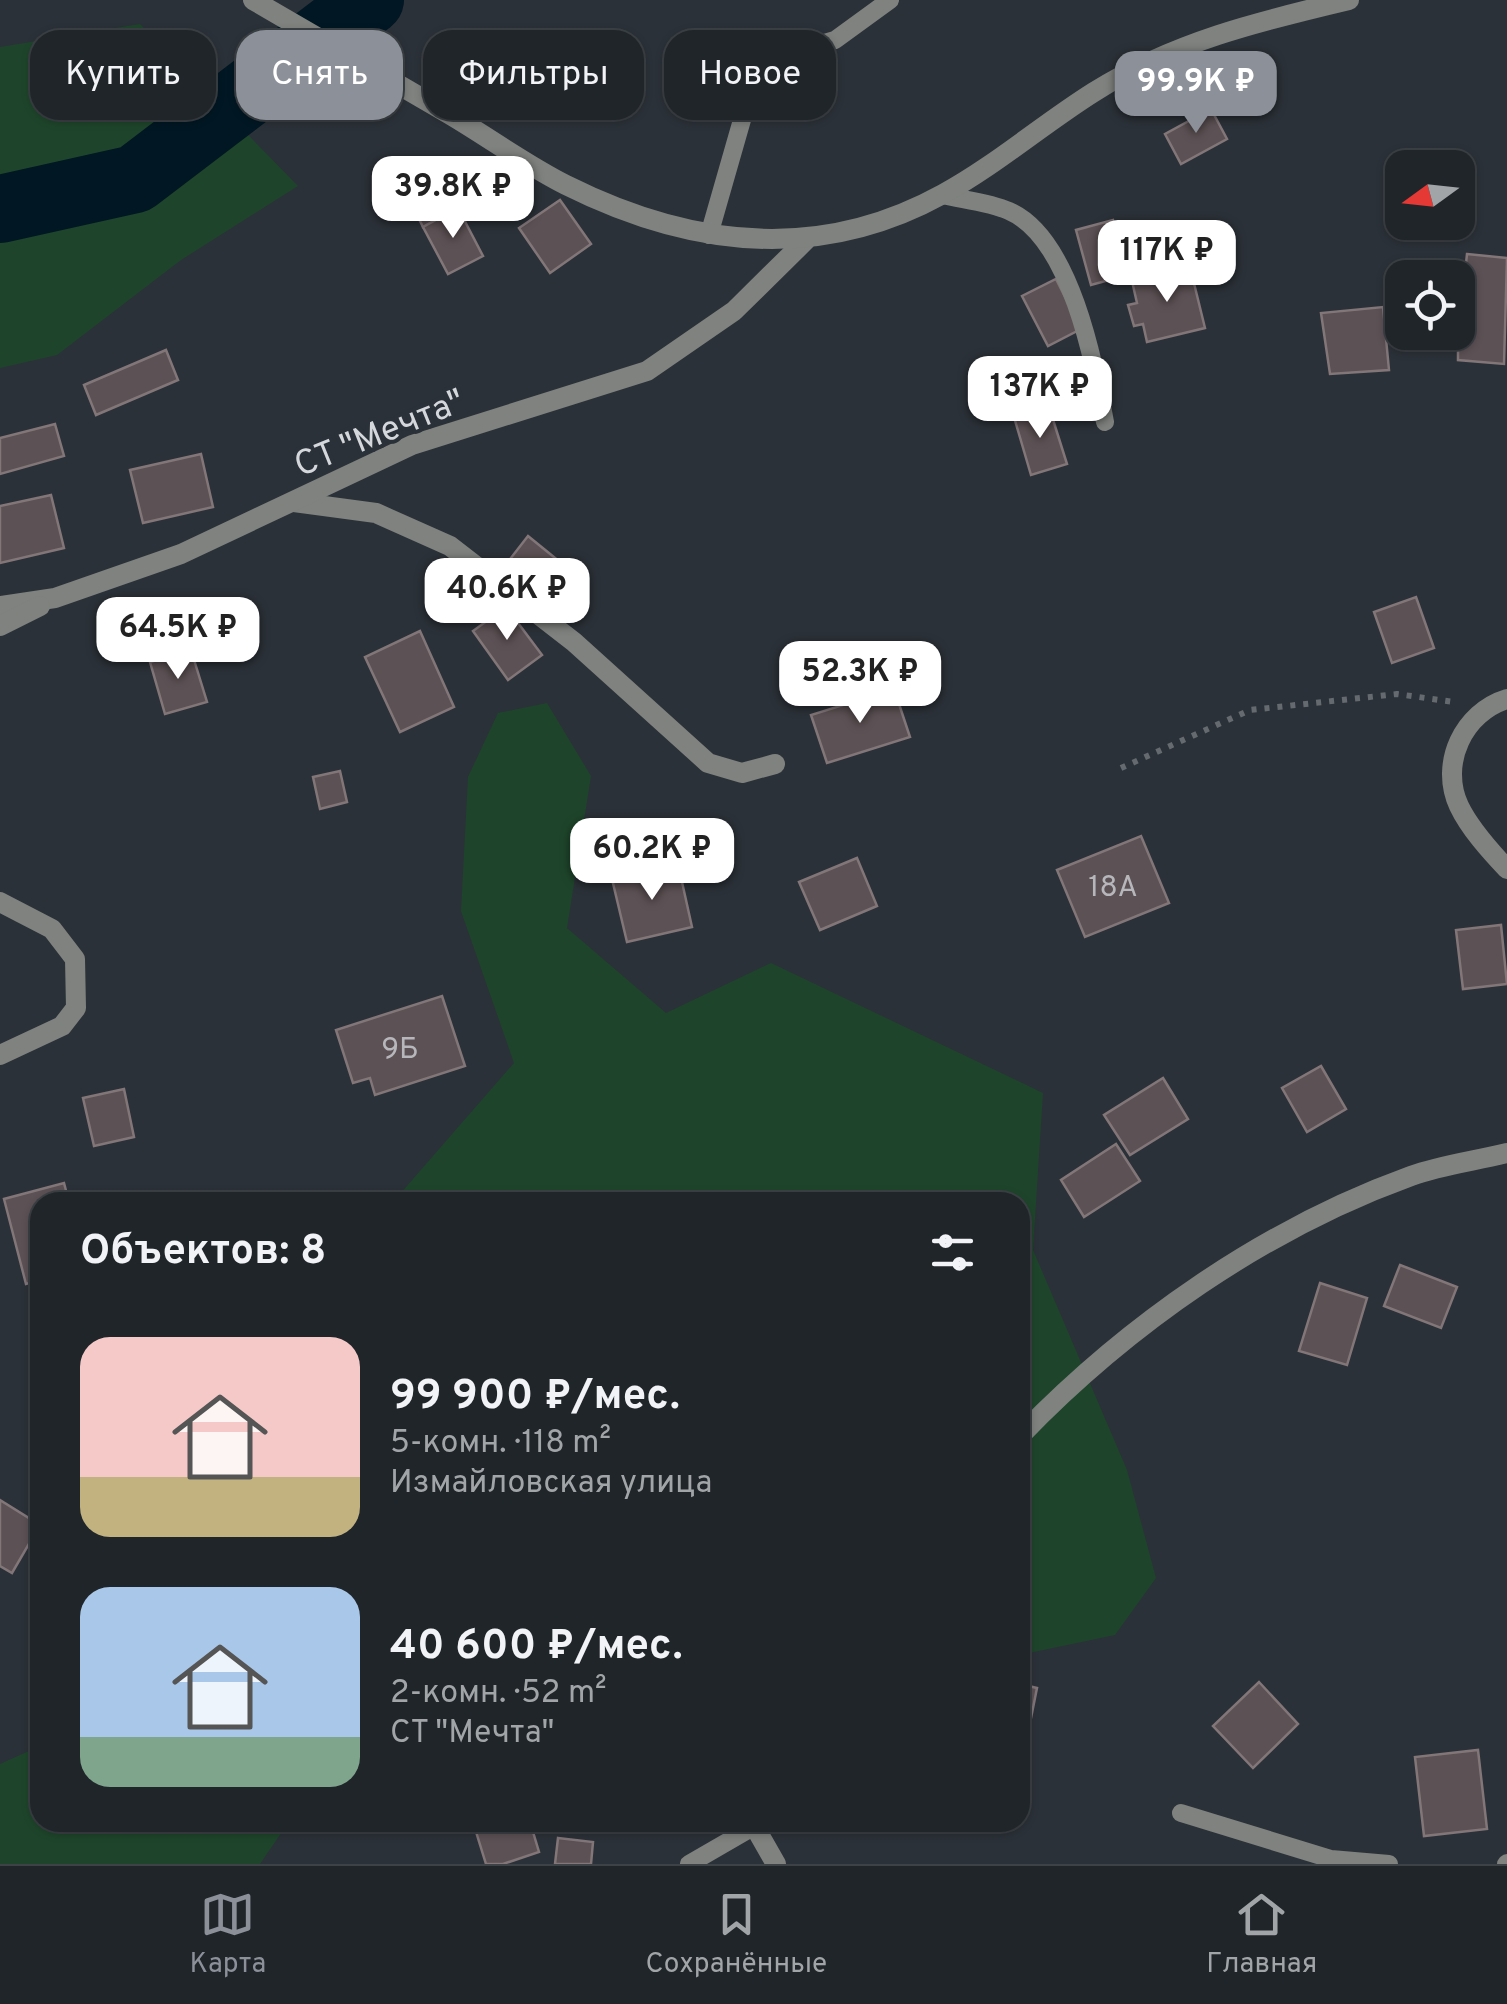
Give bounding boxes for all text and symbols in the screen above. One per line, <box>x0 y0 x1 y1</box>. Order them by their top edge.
chip: Купить <box>30 30 216 120</box>
chip: Снять <box>236 30 403 120</box>
chip: Фильтры <box>423 30 644 120</box>
chip: Новое <box>664 30 836 120</box>
pin: 99.9K ₽ <box>1104 51 1288 136</box>
text: 99.9K ₽ <box>1137 63 1255 103</box>
north arrow <box>1385 150 1475 240</box>
map controls <box>1385 150 1475 350</box>
pin: 39.8K ₽ <box>361 156 545 241</box>
text: 39.8K ₽ <box>394 168 512 208</box>
pin: 117K ₽ <box>1086 220 1248 305</box>
text: 117K ₽ <box>1120 232 1214 272</box>
button: locate <box>1385 260 1475 350</box>
pin: 137K ₽ <box>959 356 1121 441</box>
text: 137K ₽ <box>990 368 1090 408</box>
street label: СТ "Мечта" <box>289 381 472 489</box>
pin: 40.6K ₽ <box>415 558 599 643</box>
text: 40.6K ₽ <box>447 570 567 610</box>
pin: 64.5K ₽ <box>86 597 270 682</box>
text: 64.5K ₽ <box>118 609 238 649</box>
pin: 52.3K ₽ <box>768 641 952 726</box>
text: 52.3K ₽ <box>801 653 919 693</box>
pin: 60.2K ₽ <box>560 818 744 903</box>
text: 60.2K ₽ <box>592 830 712 870</box>
house number: 18А <box>1088 870 1138 907</box>
house number: 9Б <box>381 1032 419 1069</box>
icon: filters <box>925 1225 980 1280</box>
text: Объектов: 8 <box>80 1226 326 1279</box>
text: 99 900 ₽/мес. <box>390 1371 680 1424</box>
icon: home <box>160 1377 280 1497</box>
text: 5-комн. · 118 m² <box>390 1424 611 1464</box>
text: Измайловская улица <box>390 1464 712 1504</box>
text: 40 600 ₽/мес. <box>390 1621 683 1674</box>
icon: home <box>160 1627 280 1747</box>
text: 2-комн. · 52 m² <box>390 1674 607 1714</box>
text: СТ "Мечта" <box>390 1714 554 1754</box>
tab: Карта <box>190 1887 266 1983</box>
tab: Сохранённые <box>646 1887 827 1983</box>
tab: Главная <box>1206 1887 1317 1983</box>

